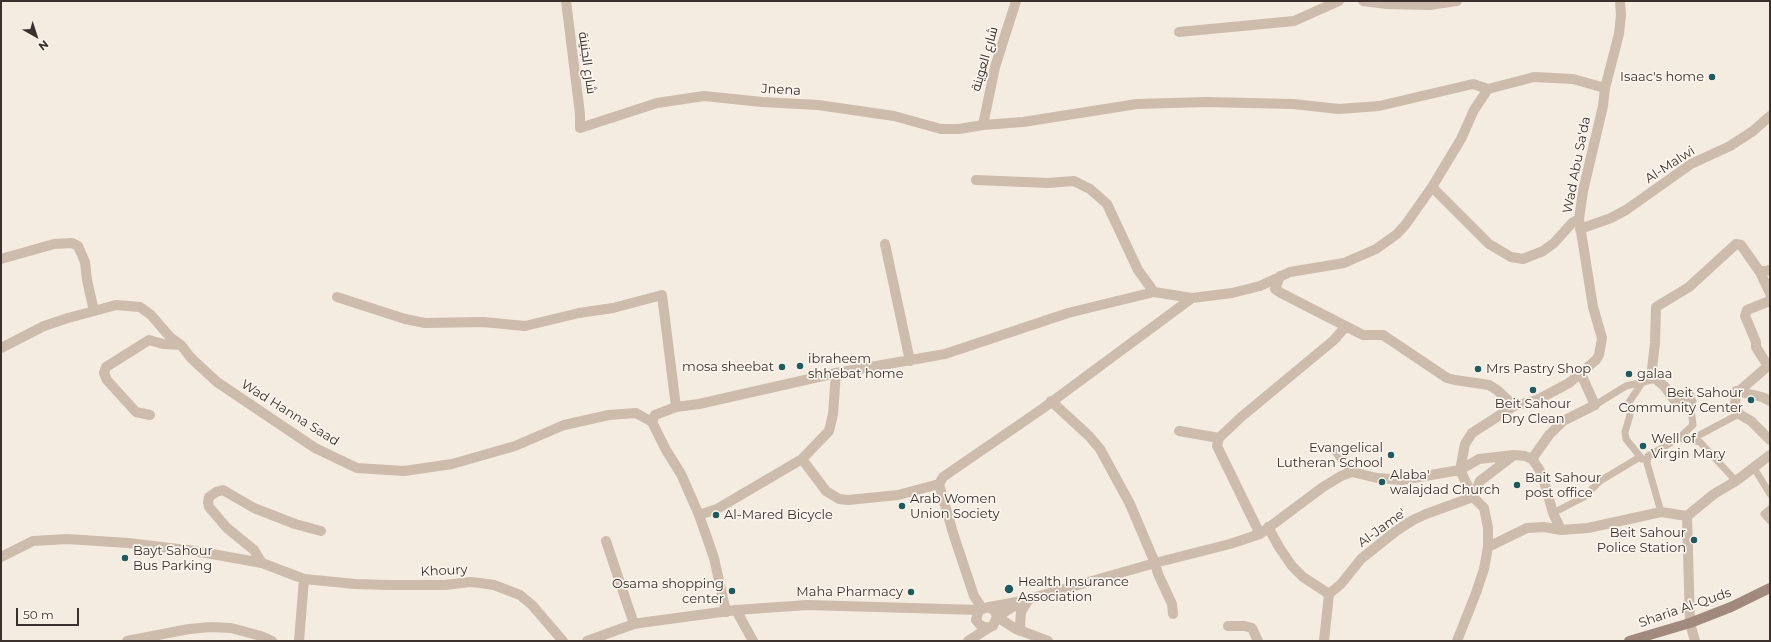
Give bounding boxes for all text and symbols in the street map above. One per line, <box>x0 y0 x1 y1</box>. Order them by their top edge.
north arrow <box>16 16 56 56</box>
street label: شارع العوينة <box>968 25 1002 93</box>
street label: شارع الجنينة <box>575 31 599 95</box>
text: N <box>36 37 51 54</box>
place label: Isaac's home <box>1620 69 1704 85</box>
marker: Isaac's home <box>1707 72 1717 82</box>
street label: Jnena <box>761 81 801 99</box>
street label: Wad Abu Sa'da <box>1560 115 1594 215</box>
street label: Al-Malwi <box>1642 143 1698 187</box>
place label: ibraheem shhebat home <box>808 351 903 382</box>
place label: mosa sheebat <box>682 359 774 375</box>
marker: ibraheem shhebat home <box>795 361 805 371</box>
place label: Mrs Pastry Shop <box>1486 361 1591 377</box>
marker: mosa sheebat <box>777 362 787 372</box>
marker: Mrs Pastry Shop <box>1473 364 1483 374</box>
place label: galaa <box>1637 366 1672 382</box>
marker: galaa <box>1624 369 1634 379</box>
street label: Wad Hanna Saad <box>238 377 342 449</box>
marker: Beit Sahour Dry Clean <box>1528 385 1538 395</box>
place label: Beit Sahour Community Center <box>1619 385 1743 416</box>
marker: Beit Sahour Community Center <box>1746 395 1756 405</box>
place label: Beit Sahour Dry Clean <box>1495 396 1571 427</box>
place label: Well of Virgin Mary <box>1651 431 1725 462</box>
place label: Evangelical Lutheran School <box>1276 440 1383 471</box>
marker: Well of Virgin Mary <box>1638 441 1648 451</box>
marker: Evangelical Lutheran School <box>1386 450 1396 460</box>
place label: Alaba' walajdad Church <box>1390 467 1500 498</box>
place label: Bait Sahour post office <box>1525 470 1601 501</box>
marker: Alaba' walajdad Church <box>1377 477 1387 487</box>
marker: Bait Sahour post office <box>1512 480 1522 490</box>
place label: Arab Women Union Society <box>910 491 999 522</box>
marker: Arab Women Union Society <box>897 501 907 511</box>
street label: Al-Jame' <box>1355 505 1409 551</box>
place label: Al-Mared Bicycle <box>724 507 833 523</box>
marker: Al-Mared Bicycle <box>711 510 721 520</box>
place label: Beit Sahour Police Station <box>1597 525 1686 556</box>
marker: Beit Sahour Police Station <box>1689 535 1699 545</box>
place label: Bayt Sahour Bus Parking <box>133 543 213 574</box>
marker: Bayt Sahour Bus Parking <box>120 553 130 563</box>
street label: Khoury <box>420 562 468 580</box>
place label: Health Insurance Association <box>1018 574 1129 605</box>
place label: Osama shopping center <box>612 576 724 607</box>
marker: Health Insurance Association <box>1003 583 1015 595</box>
place label: Maha Pharmacy <box>796 584 903 600</box>
street label: Sharia Al-Quds <box>1637 585 1733 631</box>
marker: Osama shopping center <box>727 586 737 596</box>
marker: Maha Pharmacy <box>906 587 916 597</box>
scale bar <box>18 600 81 626</box>
text: 50 m <box>23 607 54 622</box>

